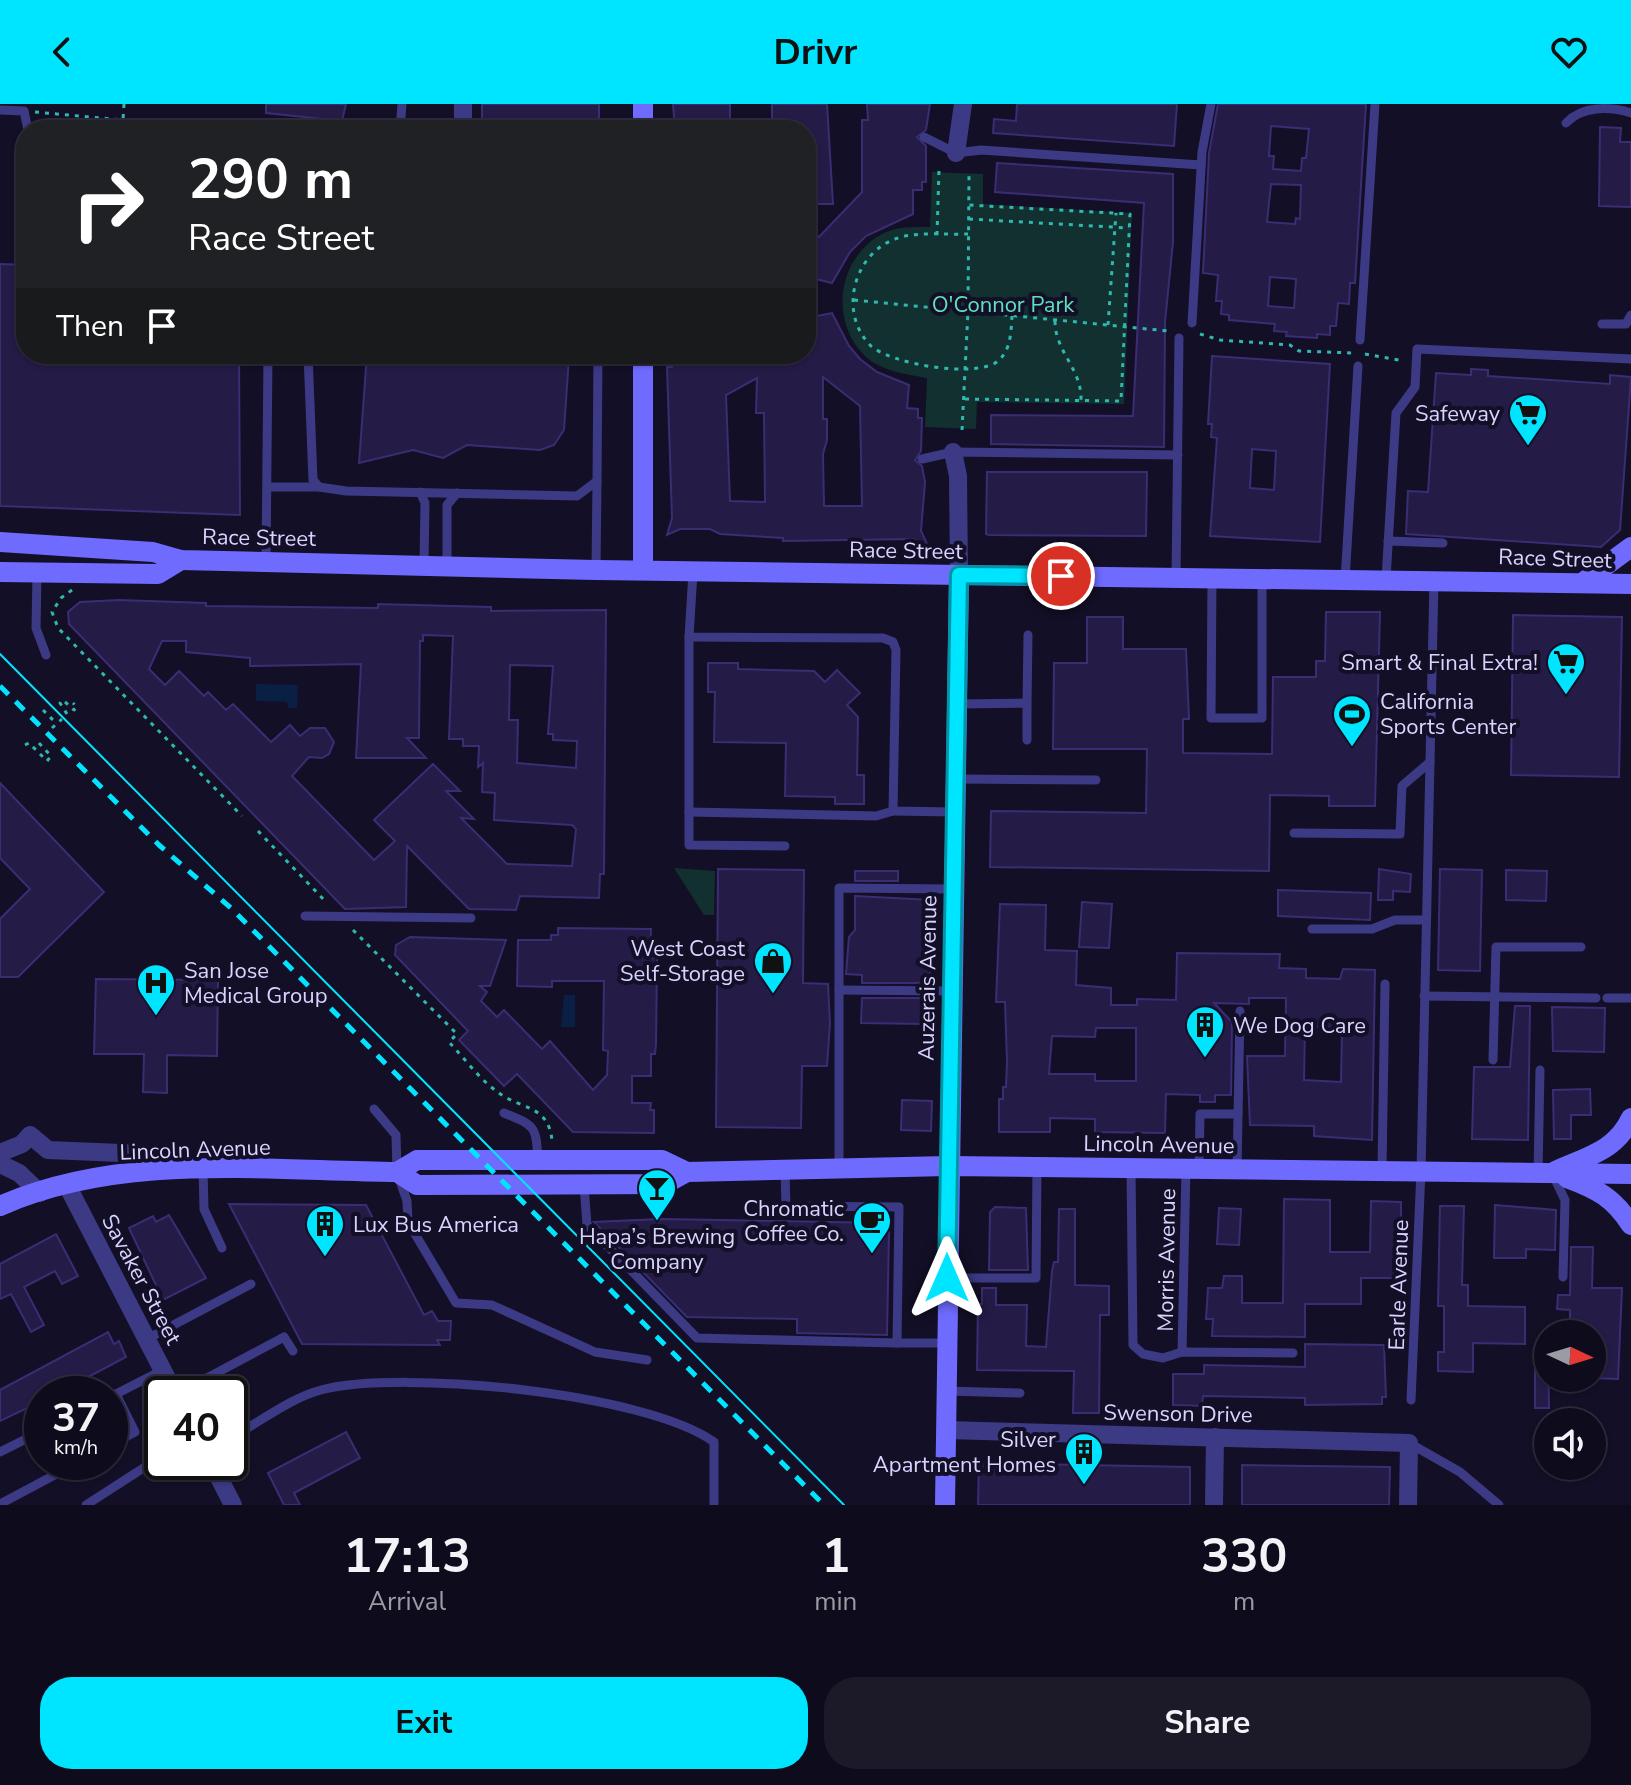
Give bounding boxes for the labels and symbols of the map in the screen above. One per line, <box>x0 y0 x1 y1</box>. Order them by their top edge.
park label: O'Connor Park <box>932 290 1075 320</box>
supermarket icon: Safeway <box>1507 392 1549 447</box>
place label: Safeway <box>1415 399 1501 429</box>
street label: Race Street <box>202 522 316 554</box>
street label: Race Street <box>849 535 963 567</box>
pin <box>1027 542 1095 610</box>
street label: Race Street <box>1498 542 1613 576</box>
supermarket icon: Smart & Final Extra! <box>1545 641 1587 696</box>
place label: Smart & Final Extra! <box>1341 648 1538 678</box>
place label: California Sports Center <box>1380 687 1517 742</box>
sports icon: California Sports Center <box>1331 693 1373 748</box>
street label: Auzerais Avenue <box>912 895 944 1061</box>
place label: West Coast Self-Storage <box>620 934 745 989</box>
shop icon: West Coast Self-Storage <box>752 940 794 995</box>
place label: San Jose Medical Group <box>184 956 327 1011</box>
hospital icon: San Jose Medical Group <box>135 962 177 1017</box>
building icon: We Dog Care <box>1184 1004 1226 1059</box>
place label: We Dog Care <box>1233 1011 1366 1041</box>
street label: Lincoln Avenue <box>1083 1129 1235 1161</box>
street label: Lincoln Avenue <box>119 1132 271 1168</box>
bar icon: Hapa’s Brewing Company <box>636 1167 678 1222</box>
street label: Morris Avenue <box>1151 1188 1183 1332</box>
place label: Chromatic Coffee Co. <box>743 1194 844 1249</box>
cafe icon: Chromatic Coffee Co. <box>851 1200 893 1255</box>
building icon: Lux Bus America <box>304 1203 346 1258</box>
street label: Savaker Street <box>94 1209 188 1350</box>
place label: Lux Bus America <box>353 1210 519 1240</box>
street label: Earle Avenue <box>1382 1219 1416 1351</box>
place label: Hapa’s Brewing Company <box>579 1222 735 1277</box>
position arrow <box>905 1236 989 1320</box>
north arrow <box>1534 1320 1606 1392</box>
speed limit sign: 40 <box>144 1376 248 1480</box>
street label: Swenson Drive <box>1103 1398 1253 1430</box>
place label: Silver Apartment Homes <box>873 1425 1056 1480</box>
building icon: Silver Apartment Homes <box>1063 1431 1105 1486</box>

